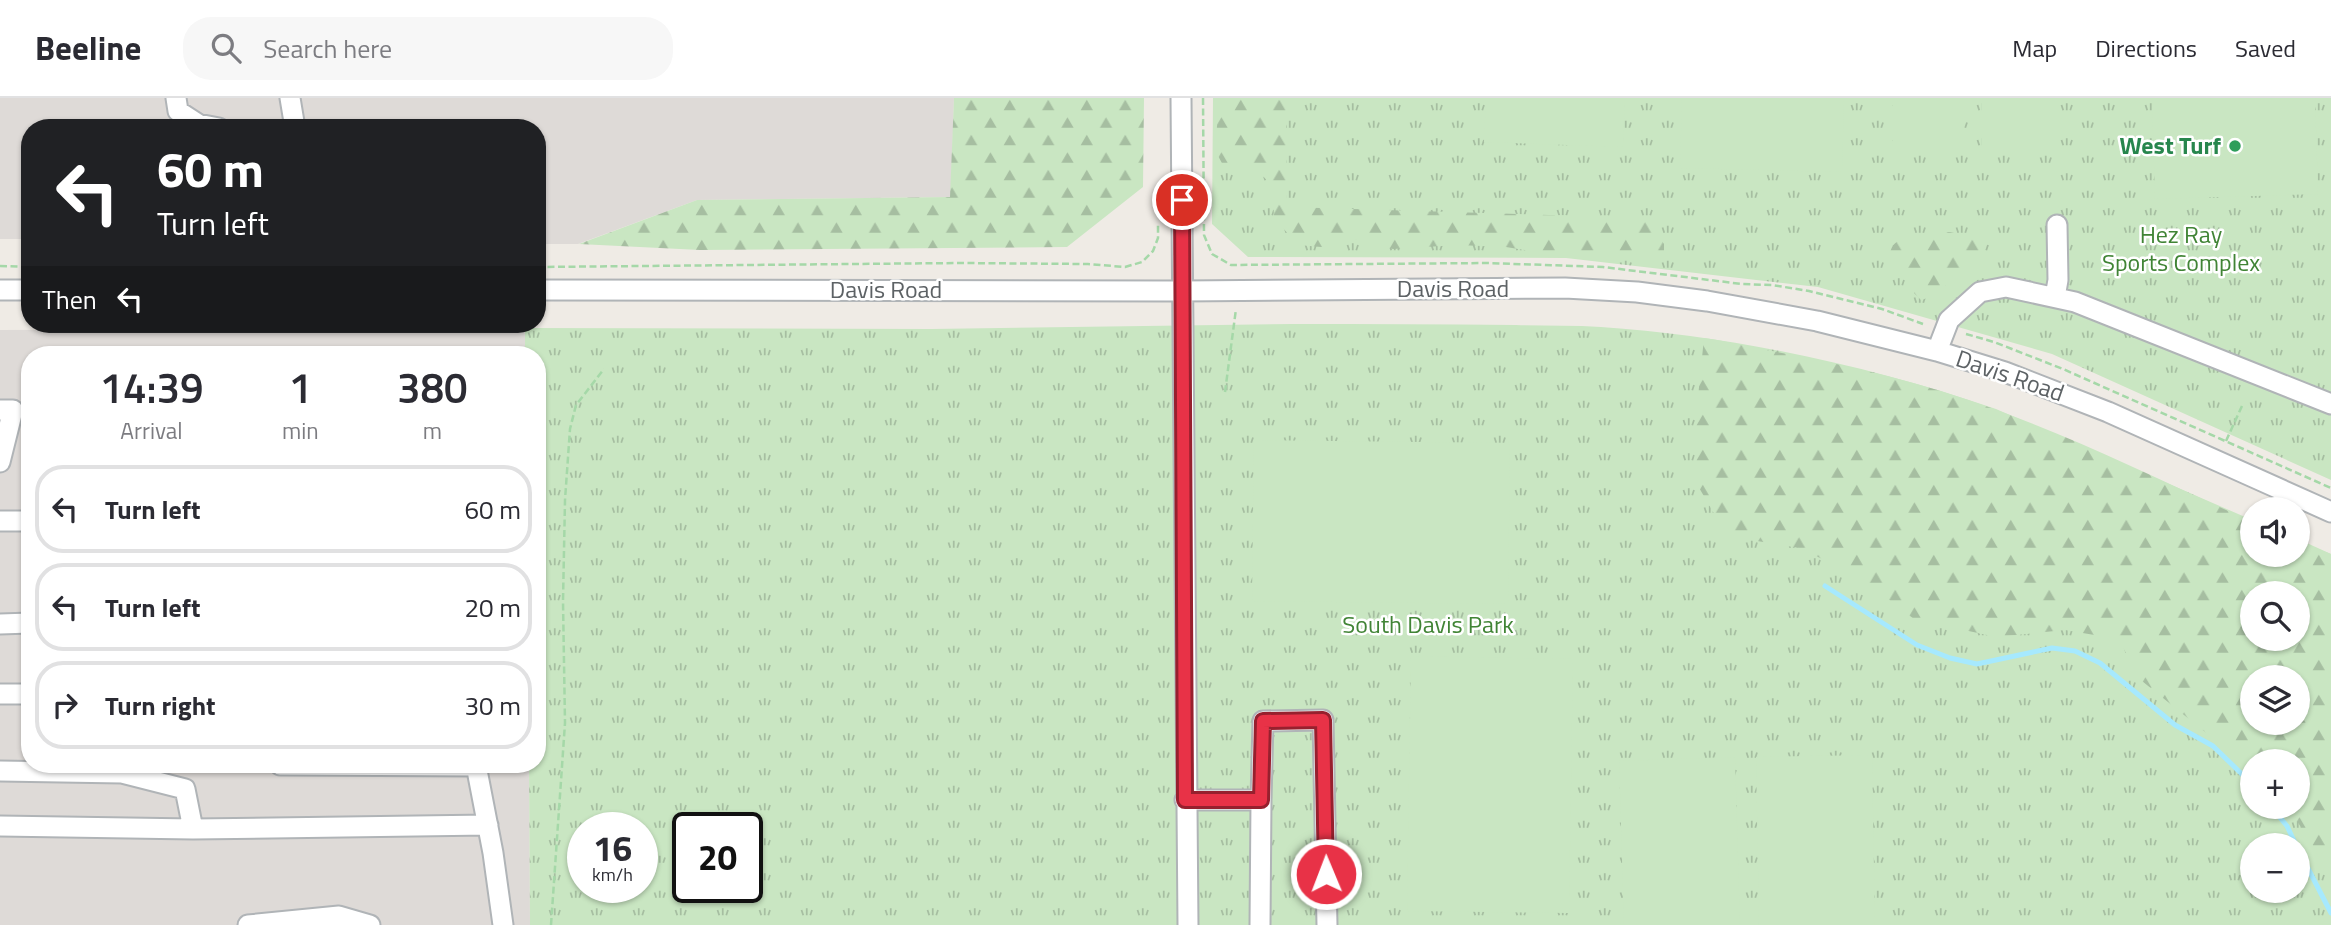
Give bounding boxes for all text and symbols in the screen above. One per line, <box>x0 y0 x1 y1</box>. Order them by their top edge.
search box <box>183 17 673 80</box>
text: Beeline <box>35 23 141 73</box>
icon: search <box>207 29 245 67</box>
text: Search here <box>263 29 392 68</box>
text: Map <box>2012 30 2057 66</box>
text: Directions <box>2095 30 2197 66</box>
text: Saved <box>2235 30 2296 66</box>
place label: West Turf <box>2119 127 2221 163</box>
text: 60 m <box>157 131 264 206</box>
marker: West Turf <box>2227 138 2243 154</box>
icon: left <box>42 147 133 238</box>
pin <box>1152 170 1212 230</box>
icon: arrive <box>1163 181 1201 219</box>
text: Turn left <box>157 199 269 247</box>
park label: Hez Ray Sports Complex <box>2102 216 2260 280</box>
street label: Davis Road <box>1397 270 1509 306</box>
street label: Davis Road <box>830 271 942 307</box>
text: Then <box>42 280 97 319</box>
icon: left <box>111 280 149 318</box>
street label: Davis Road <box>1951 340 2069 410</box>
text: 14:39 <box>99 355 204 419</box>
text: 1 <box>289 355 312 419</box>
text: 380 <box>397 355 468 419</box>
text: Arrival <box>120 413 183 448</box>
text: min <box>282 413 319 448</box>
text: m <box>423 413 442 448</box>
icon: left <box>46 490 84 528</box>
text: Turn left <box>105 490 200 529</box>
text: 60 m <box>464 490 521 529</box>
map controls <box>2240 497 2310 903</box>
button: sound <box>2240 497 2310 567</box>
button: search <box>2240 581 2310 651</box>
icon: left <box>46 588 84 626</box>
text: Turn left <box>105 588 200 627</box>
text: 20 m <box>464 588 521 627</box>
park label: South Davis Park <box>1342 606 1514 642</box>
button: layers <box>2240 665 2310 735</box>
icon: right <box>46 686 84 724</box>
text: Turn right <box>105 686 216 725</box>
text: 30 m <box>464 686 521 725</box>
button: + <box>2240 749 2310 819</box>
speed limit sign: 20 <box>672 812 763 903</box>
text: 16 <box>593 821 632 875</box>
button: − <box>2240 833 2310 903</box>
position arrow <box>1289 837 1363 911</box>
text: km/h <box>592 861 633 888</box>

